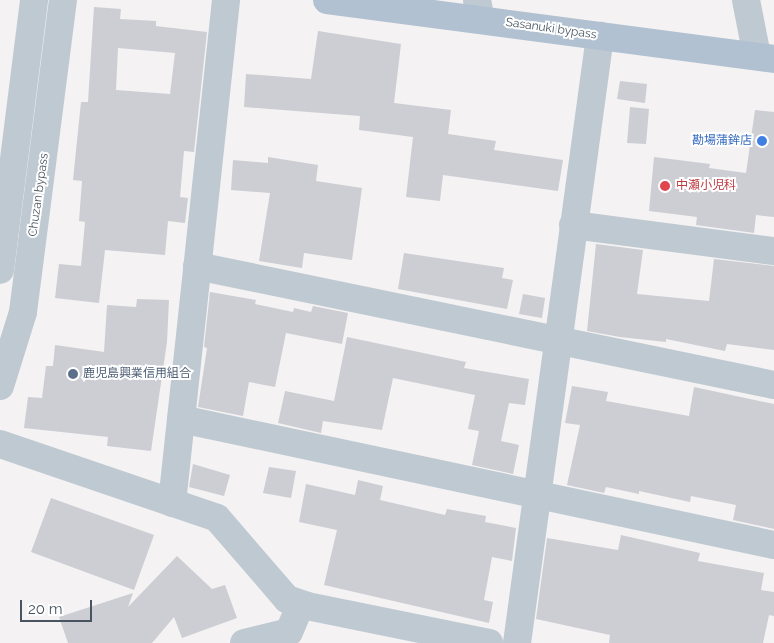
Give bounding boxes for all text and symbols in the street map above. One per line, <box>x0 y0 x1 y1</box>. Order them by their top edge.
street label: Sasanuki bypass <box>505 15 597 43</box>
place label: 勘場蒲鉾店 <box>692 134 752 148</box>
marker: 勘場蒲鉾店 <box>756 135 768 147</box>
street label: Chuzan bypass <box>26 152 52 238</box>
marker: 中瀬小児科 <box>658 179 672 193</box>
place label: 中瀬小児科 <box>676 179 736 193</box>
place label: 鹿児島興業信用組合 <box>83 367 191 381</box>
marker: 鹿児島興業信用組合 <box>67 368 79 380</box>
scale bar <box>22 590 95 622</box>
text: 20 m <box>28 600 63 618</box>

